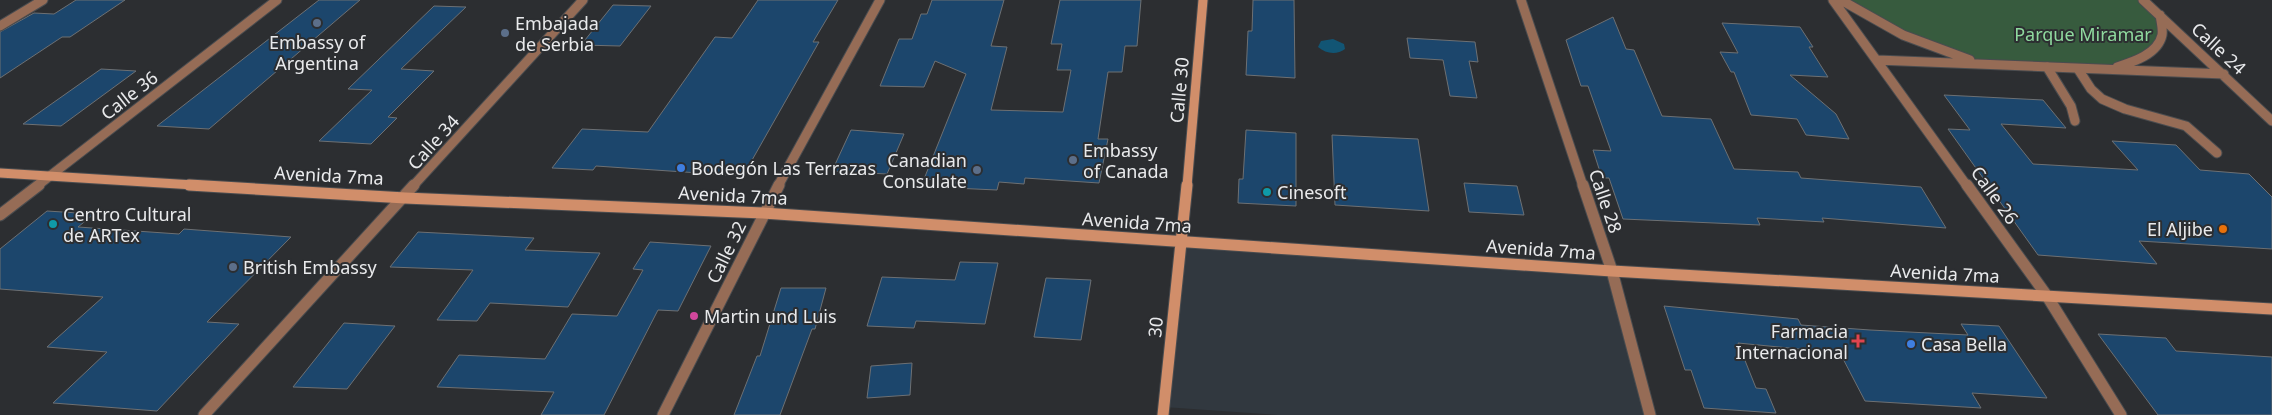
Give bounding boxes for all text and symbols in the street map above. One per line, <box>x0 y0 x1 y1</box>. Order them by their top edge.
place label: Embajada de Serbia <box>515 11 599 56</box>
marker: Embassy of Argentina <box>311 17 323 29</box>
street label: Calle 24 <box>2187 17 2251 79</box>
park label: Parque Miramar <box>2014 22 2152 46</box>
marker: Embajada de Serbia <box>499 27 511 39</box>
place label: Embassy of Argentina <box>269 30 366 75</box>
street label: Calle 30 <box>1164 56 1194 124</box>
street label: Calle 36 <box>96 65 162 125</box>
street label: Calle 34 <box>402 109 464 175</box>
place label: Embassy of Canada <box>1083 138 1169 183</box>
place label: Canadian Consulate <box>882 148 967 193</box>
marker: Embassy of Canada <box>1067 154 1079 166</box>
place label: Bodegón Las Terrazas <box>691 156 876 180</box>
street label: Avenida 7ma <box>274 160 384 190</box>
street label: Calle 26 <box>1966 161 2024 229</box>
marker: Bodegón Las Terrazas <box>675 162 687 174</box>
marker: Canadian Consulate <box>971 164 983 176</box>
street label: Calle 28 <box>1584 166 1628 236</box>
street label: Avenida 7ma <box>678 180 788 210</box>
place label: Cinesoft <box>1277 180 1347 204</box>
marker: Cinesoft <box>1261 186 1273 198</box>
place label: Centro Cultural de ARTex <box>63 202 191 247</box>
street label: Avenida 7ma <box>1081 206 1193 238</box>
street label: Calle 32 <box>701 217 751 287</box>
place label: El Aljibe <box>2147 217 2213 241</box>
marker: Centro Cultural de ARTex <box>47 218 59 230</box>
marker: El Aljibe <box>2217 223 2229 235</box>
street label: Avenida 7ma <box>1485 233 1597 265</box>
place label: British Embassy <box>243 255 378 279</box>
street label: Avenida 7ma <box>1890 258 2000 288</box>
marker: British Embassy <box>227 261 239 273</box>
place label: Martin und Luis <box>704 304 837 328</box>
marker: Martin und Luis <box>688 310 700 322</box>
street label: 30 <box>1142 316 1168 338</box>
place label: Farmacia Internacional <box>1735 319 1848 364</box>
place label: Casa Bella <box>1921 332 2007 356</box>
marker: Farmacia Internacional <box>1852 335 1864 347</box>
marker: Casa Bella <box>1905 338 1917 350</box>

